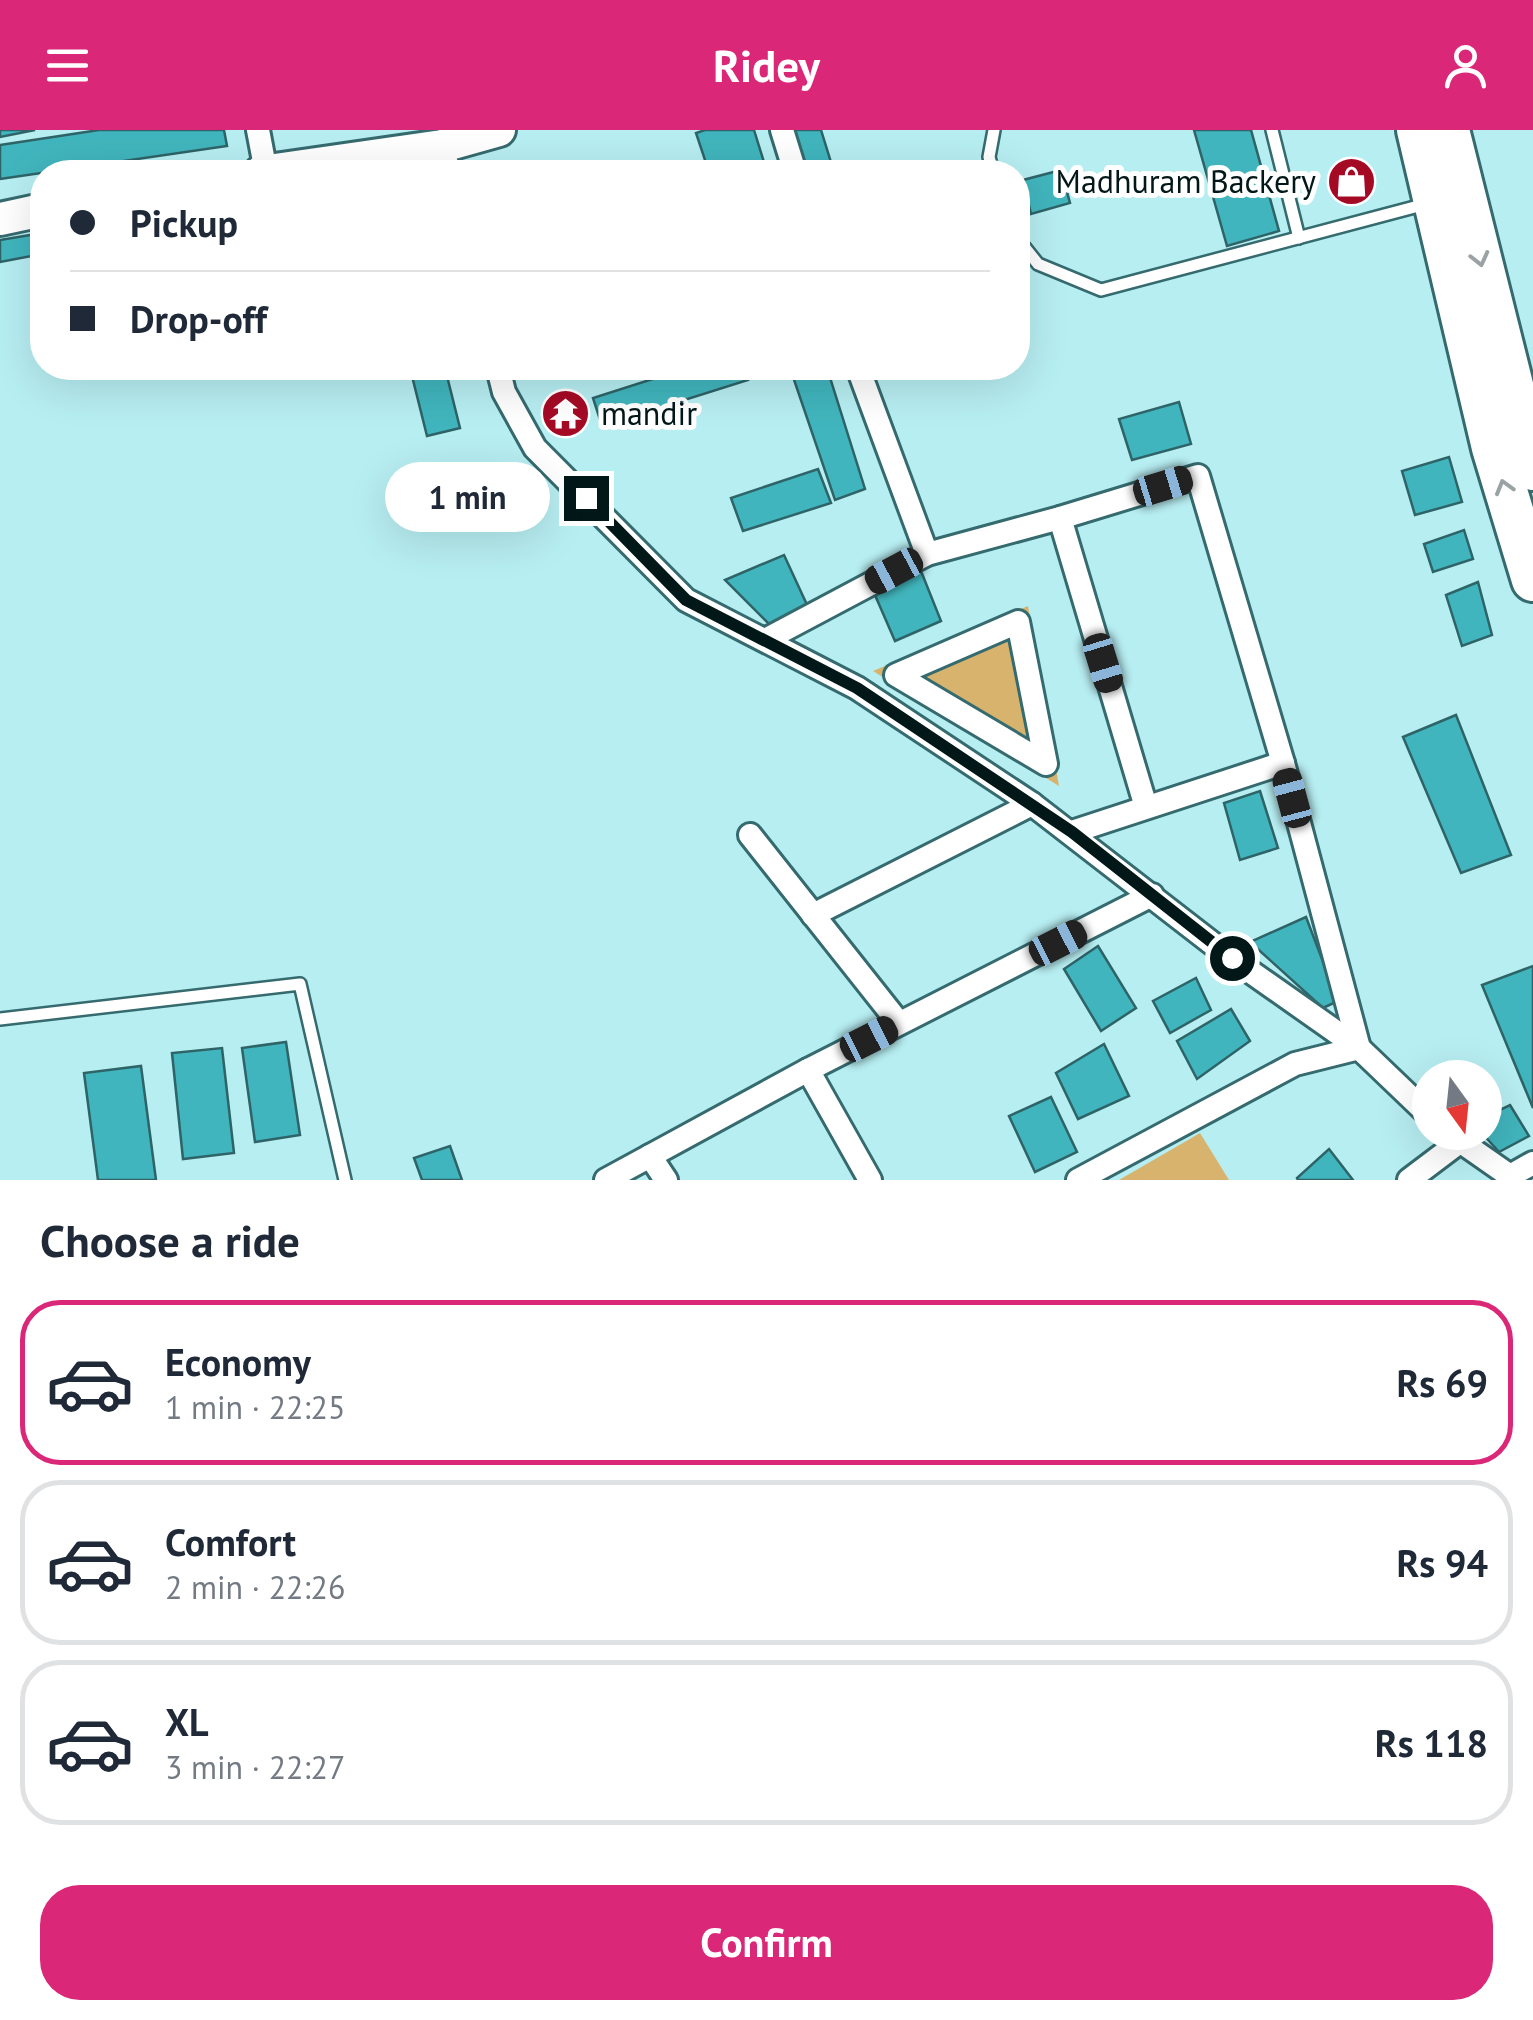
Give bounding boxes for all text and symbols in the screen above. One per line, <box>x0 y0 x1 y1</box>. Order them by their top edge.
text: Ridey <box>713 36 820 94</box>
icon: menu <box>40 38 95 93</box>
icon: person <box>1438 38 1493 93</box>
shop icon: Madhuram Backery <box>1325 155 1377 207</box>
place label: Madhuram Backery <box>1056 160 1316 202</box>
text: Pickup <box>130 198 238 247</box>
one-way arrow <box>1469 250 1490 267</box>
text: Drop-off <box>130 294 267 343</box>
temple icon: mandir <box>540 387 592 439</box>
place label: mandir <box>601 392 697 434</box>
callout: 1 min <box>386 463 551 533</box>
car <box>1130 463 1196 509</box>
text: 1 min <box>428 476 507 518</box>
route end <box>564 476 609 521</box>
one-way arrow <box>1495 479 1516 496</box>
car <box>860 544 928 598</box>
car <box>1080 630 1126 696</box>
car <box>1270 765 1314 831</box>
car <box>1024 916 1092 970</box>
route start <box>1210 936 1255 981</box>
car <box>835 1012 903 1066</box>
north arrow <box>1412 1060 1502 1150</box>
map controls <box>1412 1060 1502 1150</box>
text: Choose a ride <box>40 1211 300 1269</box>
text: Economy <box>165 1337 311 1386</box>
icon: car <box>45 1338 135 1428</box>
text: Rs 69 <box>1396 1358 1488 1407</box>
text: 1 min · 22:25 <box>165 1386 345 1428</box>
text: Comfort <box>165 1517 296 1566</box>
icon: car <box>45 1518 135 1608</box>
text: Rs 94 <box>1396 1538 1488 1587</box>
text: 2 min · 22:26 <box>165 1566 345 1608</box>
text: XL <box>165 1697 209 1746</box>
icon: car <box>45 1698 135 1788</box>
text: Rs 118 <box>1375 1718 1488 1767</box>
text: 3 min · 22:27 <box>165 1746 345 1788</box>
button: Confirm <box>40 1885 1493 2000</box>

